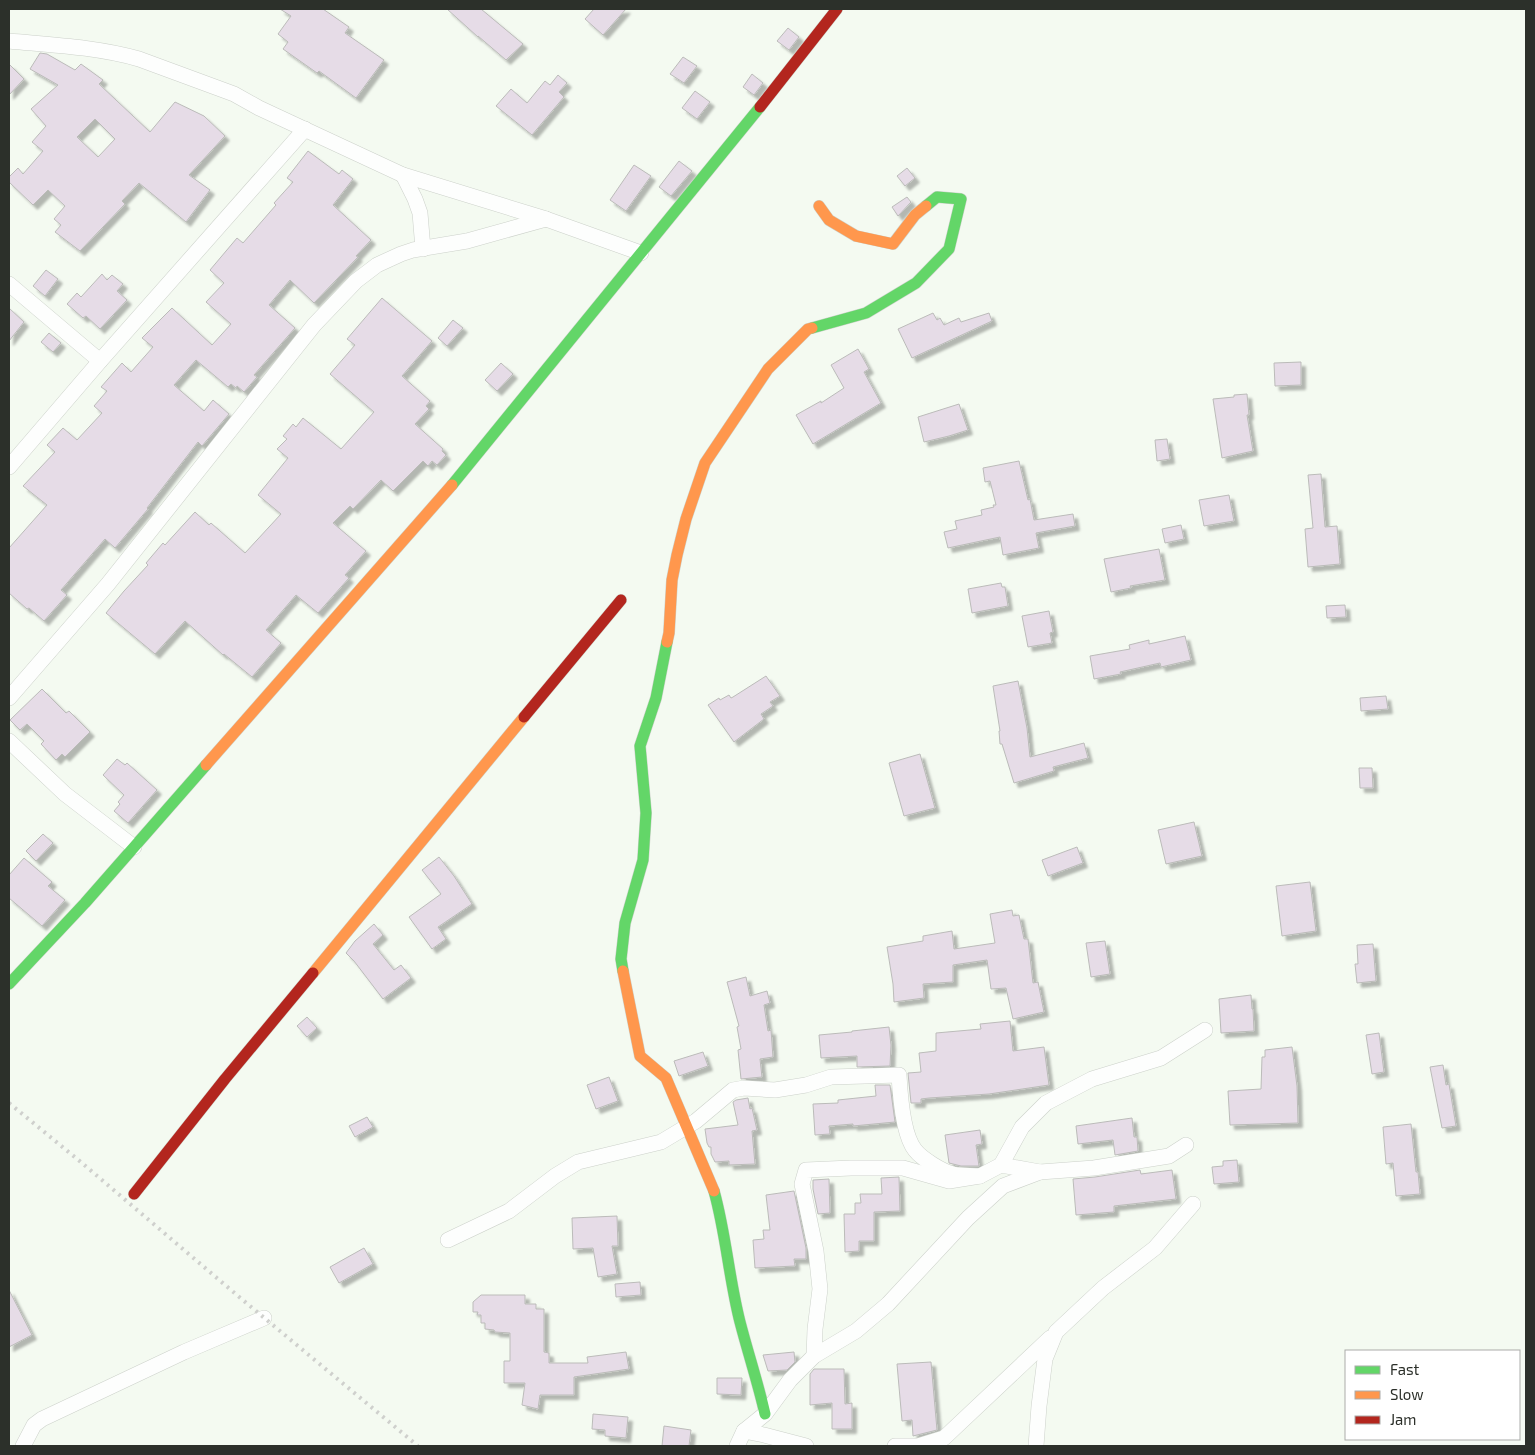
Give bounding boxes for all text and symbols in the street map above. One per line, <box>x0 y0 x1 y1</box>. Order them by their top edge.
legend <box>1345 1350 1520 1440</box>
text: Fast <box>1390 1360 1420 1378</box>
text: Slow <box>1390 1385 1424 1403</box>
text: Jam <box>1390 1410 1416 1428</box>

